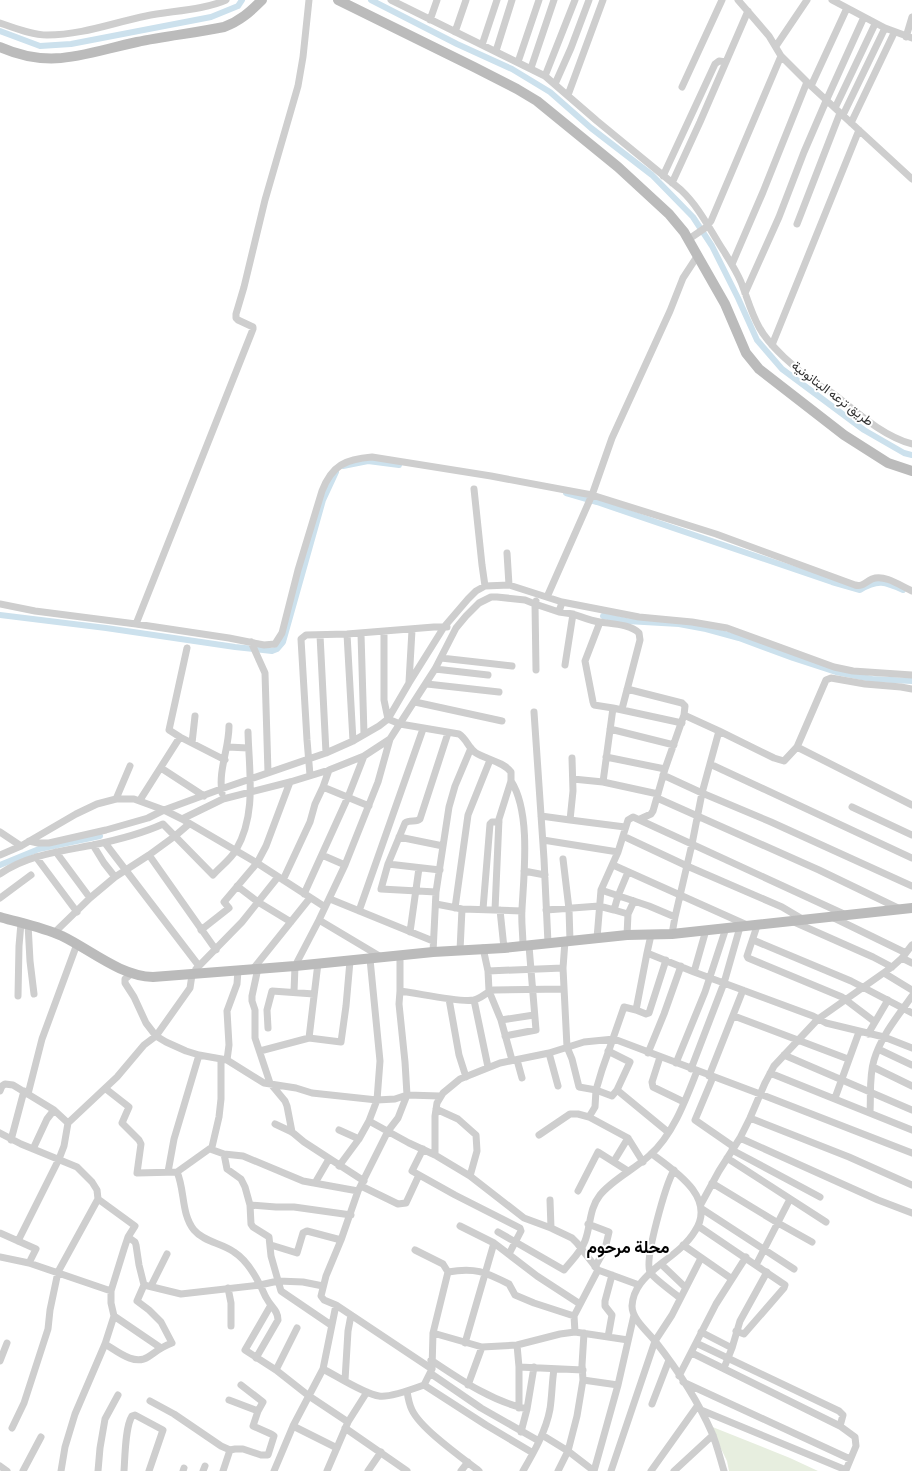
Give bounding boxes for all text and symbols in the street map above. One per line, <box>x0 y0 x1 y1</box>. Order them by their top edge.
street label: طريق ترعه البتانونية <box>788 357 877 430</box>
district label: محلة مرحوم <box>587 1236 670 1258</box>

